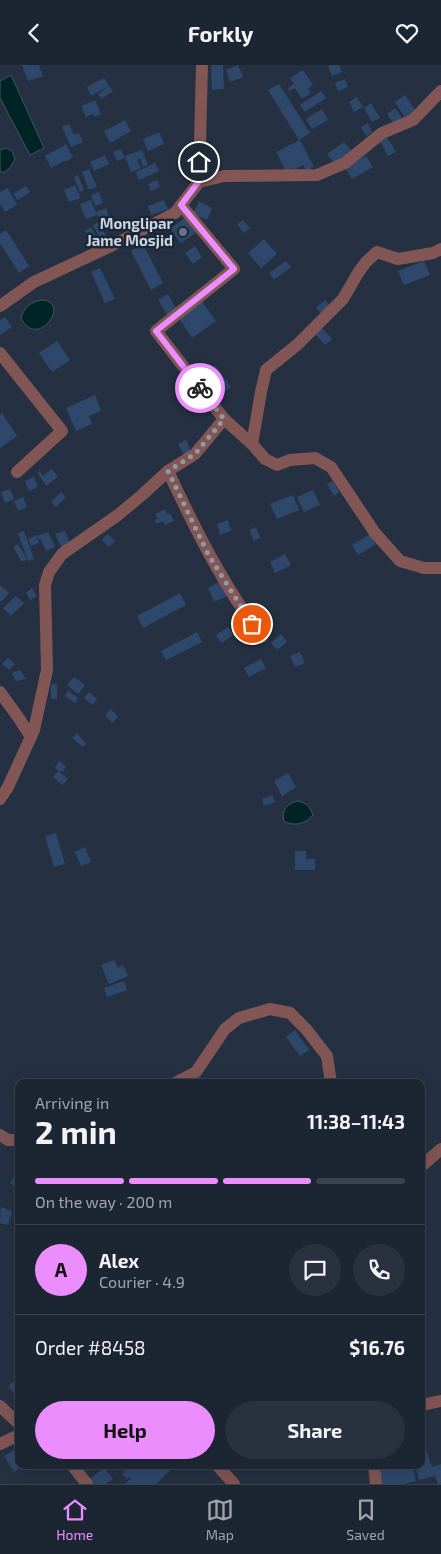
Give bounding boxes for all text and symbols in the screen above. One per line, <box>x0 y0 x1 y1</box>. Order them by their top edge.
icon: back <box>20 19 48 47</box>
icon: heart <box>393 19 421 47</box>
text: Forkly <box>188 20 253 46</box>
pin <box>178 141 220 183</box>
icon: home <box>185 148 213 176</box>
place label: Monglipar Jame Mosjid <box>86 214 174 249</box>
marker: Monglipar Jame Mosjid <box>177 226 189 238</box>
courier <box>175 363 225 413</box>
icon: bike <box>186 374 214 402</box>
pin <box>231 603 273 645</box>
icon: bag <box>238 610 266 638</box>
text: Arriving in <box>35 1093 109 1112</box>
text: 11:38–11:43 <box>307 1110 405 1133</box>
text: 2 min <box>35 1112 117 1150</box>
text: On the way · 200 m <box>35 1192 172 1211</box>
button: chat <box>289 1244 341 1296</box>
button: phone <box>353 1244 405 1296</box>
text: Alex <box>99 1249 139 1272</box>
text: A <box>55 1258 67 1281</box>
text: Courier · 4.9 <box>99 1272 185 1291</box>
text: Order #8458 <box>35 1336 146 1359</box>
text: $16.76 <box>349 1336 405 1359</box>
button: Help <box>35 1401 215 1459</box>
button: Share <box>225 1401 405 1459</box>
tab: Home <box>56 1496 93 1543</box>
tab: Map <box>206 1496 234 1543</box>
tab: Saved <box>346 1496 385 1543</box>

